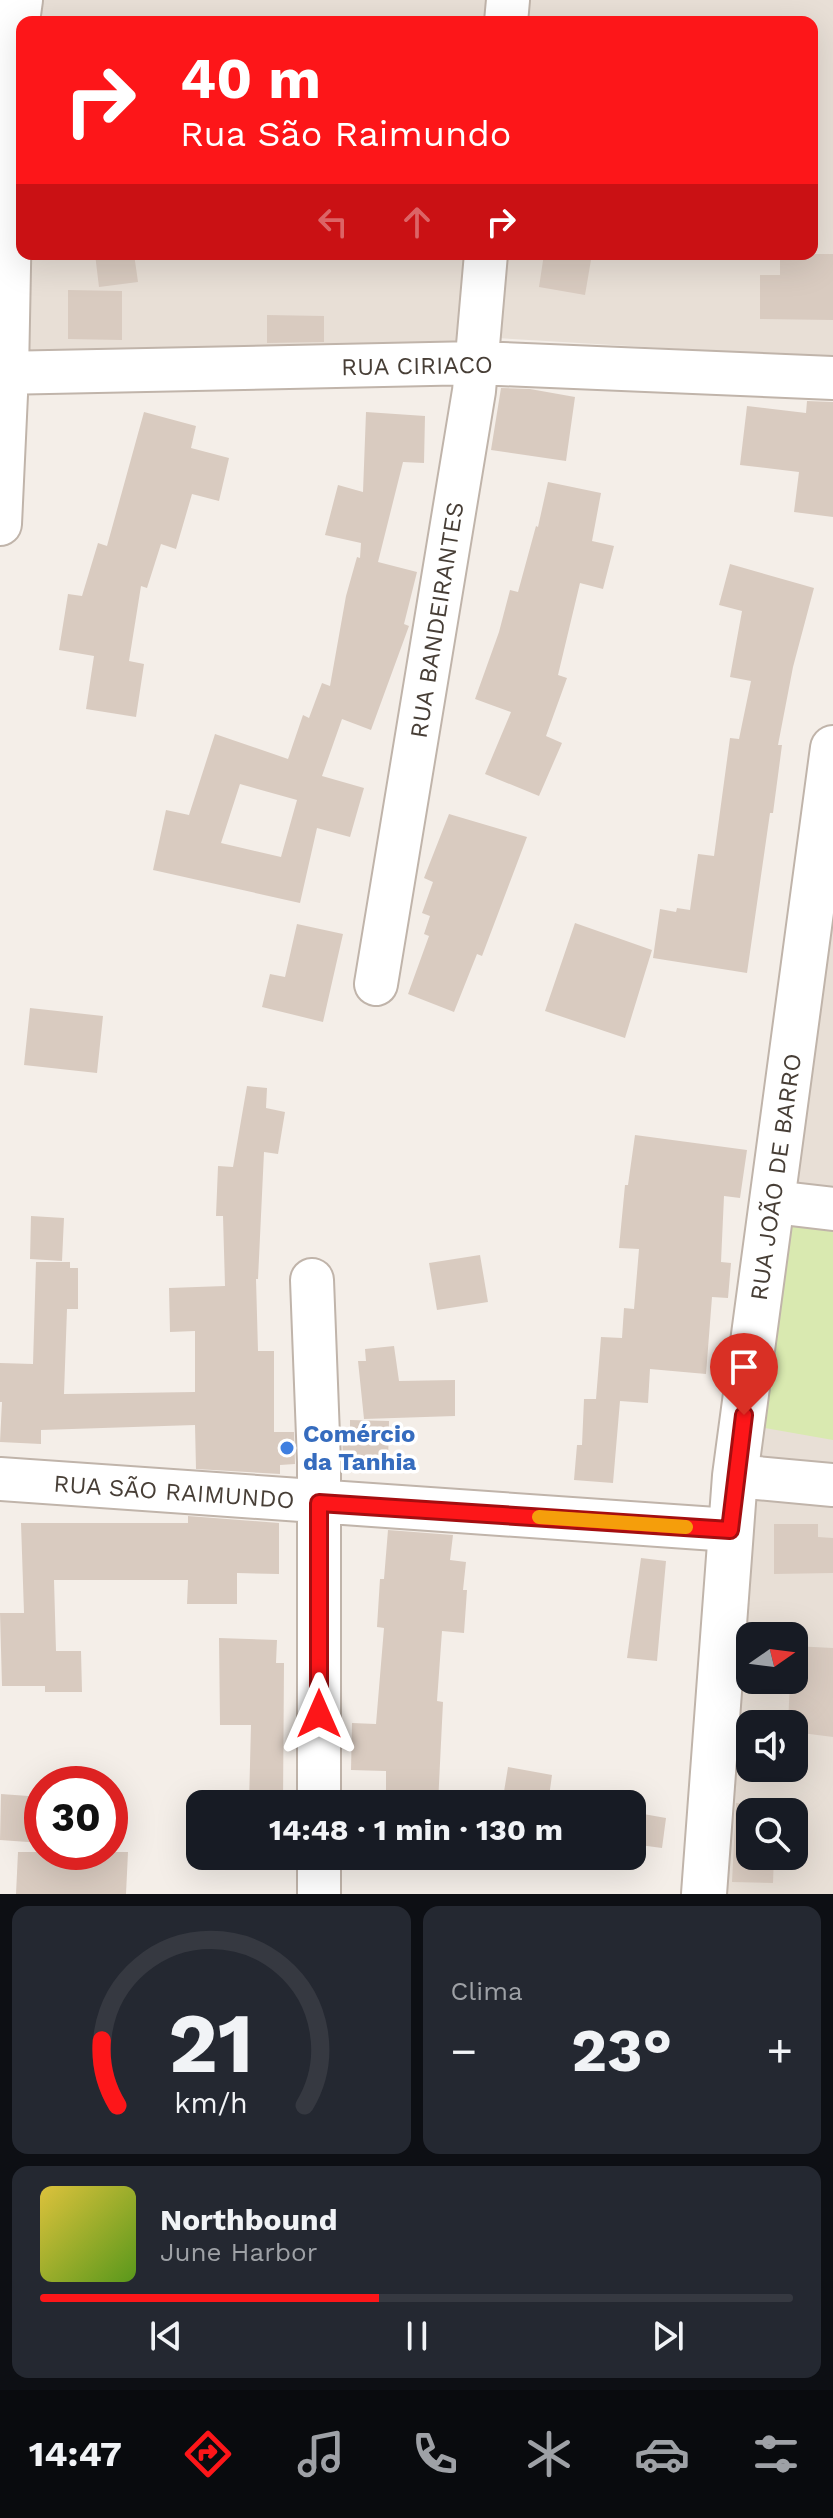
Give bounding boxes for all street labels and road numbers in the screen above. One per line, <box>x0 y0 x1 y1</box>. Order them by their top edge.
street label: RUA CIRIACO <box>341 351 493 381</box>
street label: RUA BANDEIRANTES <box>405 500 469 740</box>
street label: RUA JOÃO DE BARRO <box>745 1052 807 1302</box>
street label: RUA SÃO RAIMUNDO <box>53 1470 295 1514</box>

